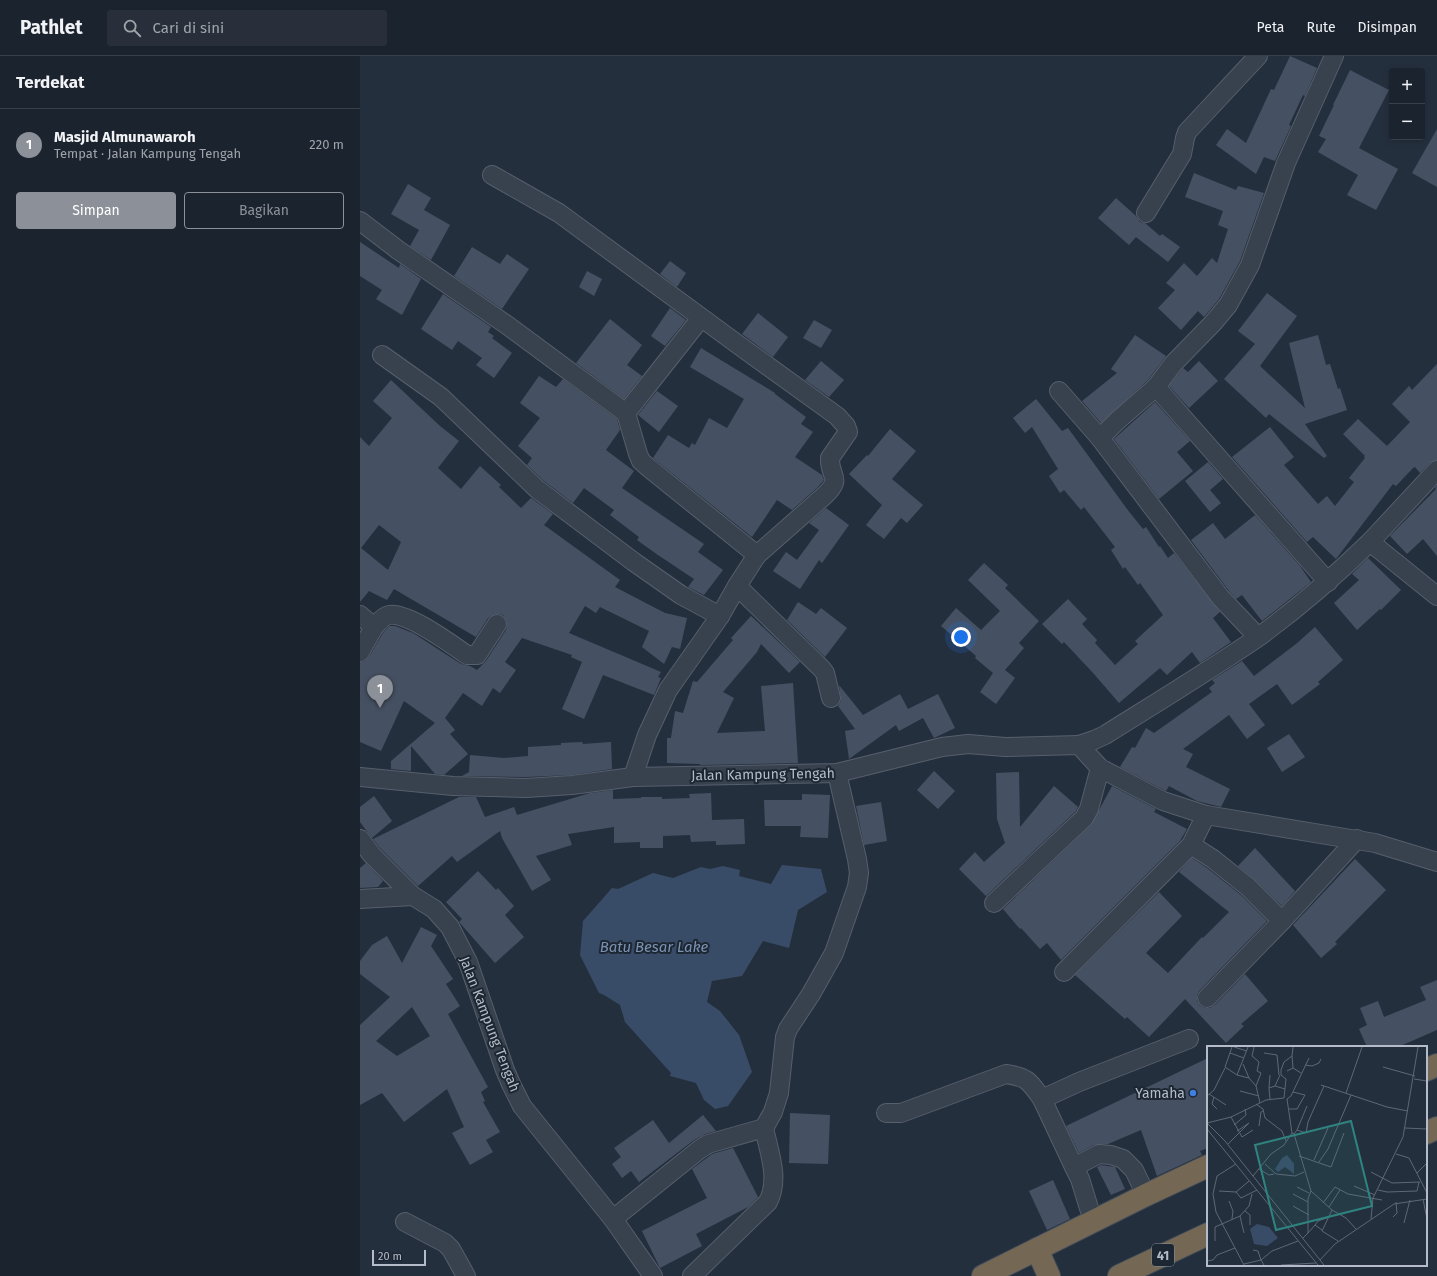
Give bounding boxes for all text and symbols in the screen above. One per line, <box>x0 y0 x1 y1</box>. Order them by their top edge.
search box <box>107 10 387 46</box>
text: Pathlet <box>20 16 83 39</box>
icon: search <box>121 17 143 39</box>
text: Cari di sini <box>153 19 224 37</box>
text: Peta <box>1257 19 1284 36</box>
text: Rute <box>1306 19 1336 36</box>
text: Disimpan <box>1358 19 1417 36</box>
map controls <box>1389 68 1425 140</box>
button: + <box>1389 68 1425 104</box>
text: Terdekat <box>16 72 85 93</box>
button: − <box>1389 104 1425 140</box>
text: Masjid Almunawaroh <box>54 128 196 146</box>
text: 1 <box>26 137 32 152</box>
text: 220 m <box>309 137 344 152</box>
text: Tempat · Jalan Kampung Tengah <box>54 146 241 161</box>
button: Simpan <box>16 192 176 229</box>
button: Bagikan <box>184 192 344 229</box>
your location <box>951 627 971 647</box>
pin: 1 <box>367 675 393 708</box>
street label: Jalan Kampung Tengah <box>691 765 835 784</box>
water label: Batu Besar Lake <box>600 938 709 956</box>
street label: Jalan Kampung Tengah <box>456 954 523 1094</box>
inset map <box>1207 1046 1427 1266</box>
place label: Yamaha <box>1135 1085 1185 1102</box>
marker: Yamaha <box>1188 1088 1198 1098</box>
road number: 41 <box>1152 1244 1174 1266</box>
scale bar <box>372 1248 426 1267</box>
text: 20 m <box>378 1250 402 1263</box>

